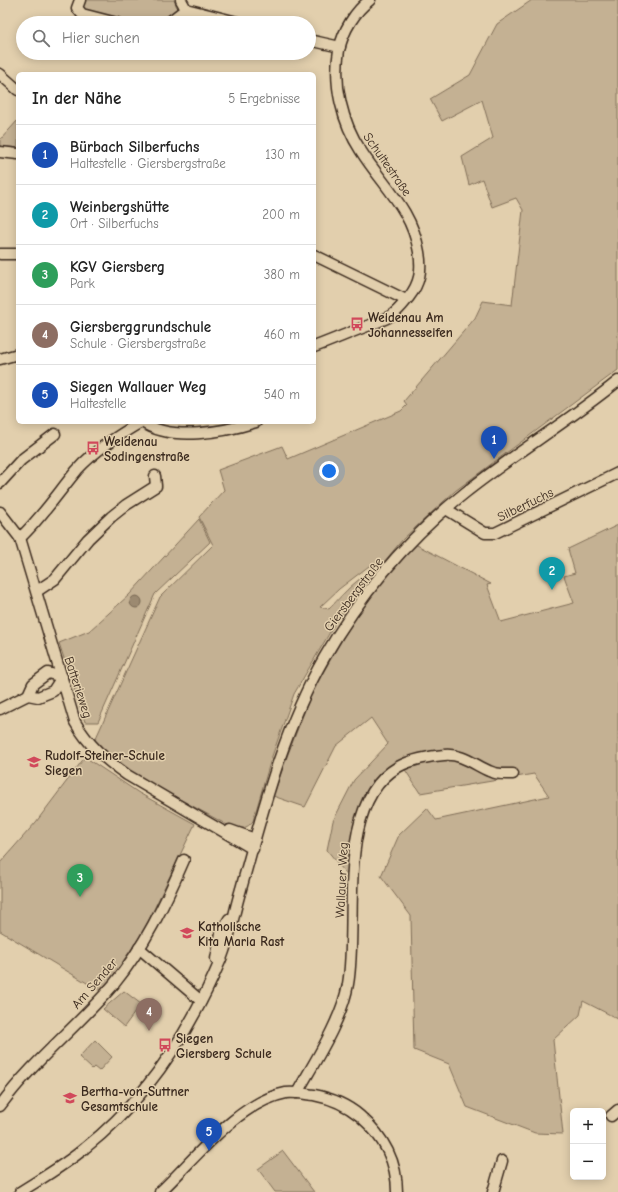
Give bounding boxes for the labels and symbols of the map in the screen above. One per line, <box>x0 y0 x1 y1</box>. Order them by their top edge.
street label: Schultestraße <box>360 130 415 199</box>
place label: Weidenau Am Johannesseifen <box>368 310 453 340</box>
bus stop icon: Weidenau Am Johannesseifen <box>349 316 365 332</box>
pin: 1 <box>481 426 507 459</box>
place label: Weidenau Sodingenstraße <box>104 434 190 464</box>
bus stop icon: Weidenau Sodingenstraße <box>85 440 101 456</box>
your location <box>319 461 339 481</box>
street label: Silberfuchs <box>495 484 556 524</box>
street label: Giersbergstraße <box>321 554 386 634</box>
pin: 2 <box>539 557 565 590</box>
street label: Batterieweg <box>62 654 96 720</box>
place label: Rudolf-Steiner-Schule Siegen <box>45 748 165 778</box>
school or university icon: Rudolf-Steiner-Schule Siegen <box>26 754 42 770</box>
street label: Wallauer Weg <box>332 842 351 918</box>
pin: 3 <box>67 864 93 897</box>
place label: Katholische Kita Maria Rast <box>198 919 285 949</box>
school or university icon: Katholische Kita Maria Rast <box>179 925 195 941</box>
street label: Am Sender <box>68 954 121 1012</box>
pin: 4 <box>136 998 162 1031</box>
place label: Siegen Giersberg Schule <box>176 1031 272 1061</box>
bus stop icon: Siegen Giersberg Schule <box>157 1037 173 1053</box>
place label: Bertha-von-Suttner Gesamtschule <box>81 1084 190 1114</box>
school or university icon: Bertha-von-Suttner Gesamtschule <box>62 1090 78 1106</box>
pin: 5 <box>196 1118 222 1151</box>

